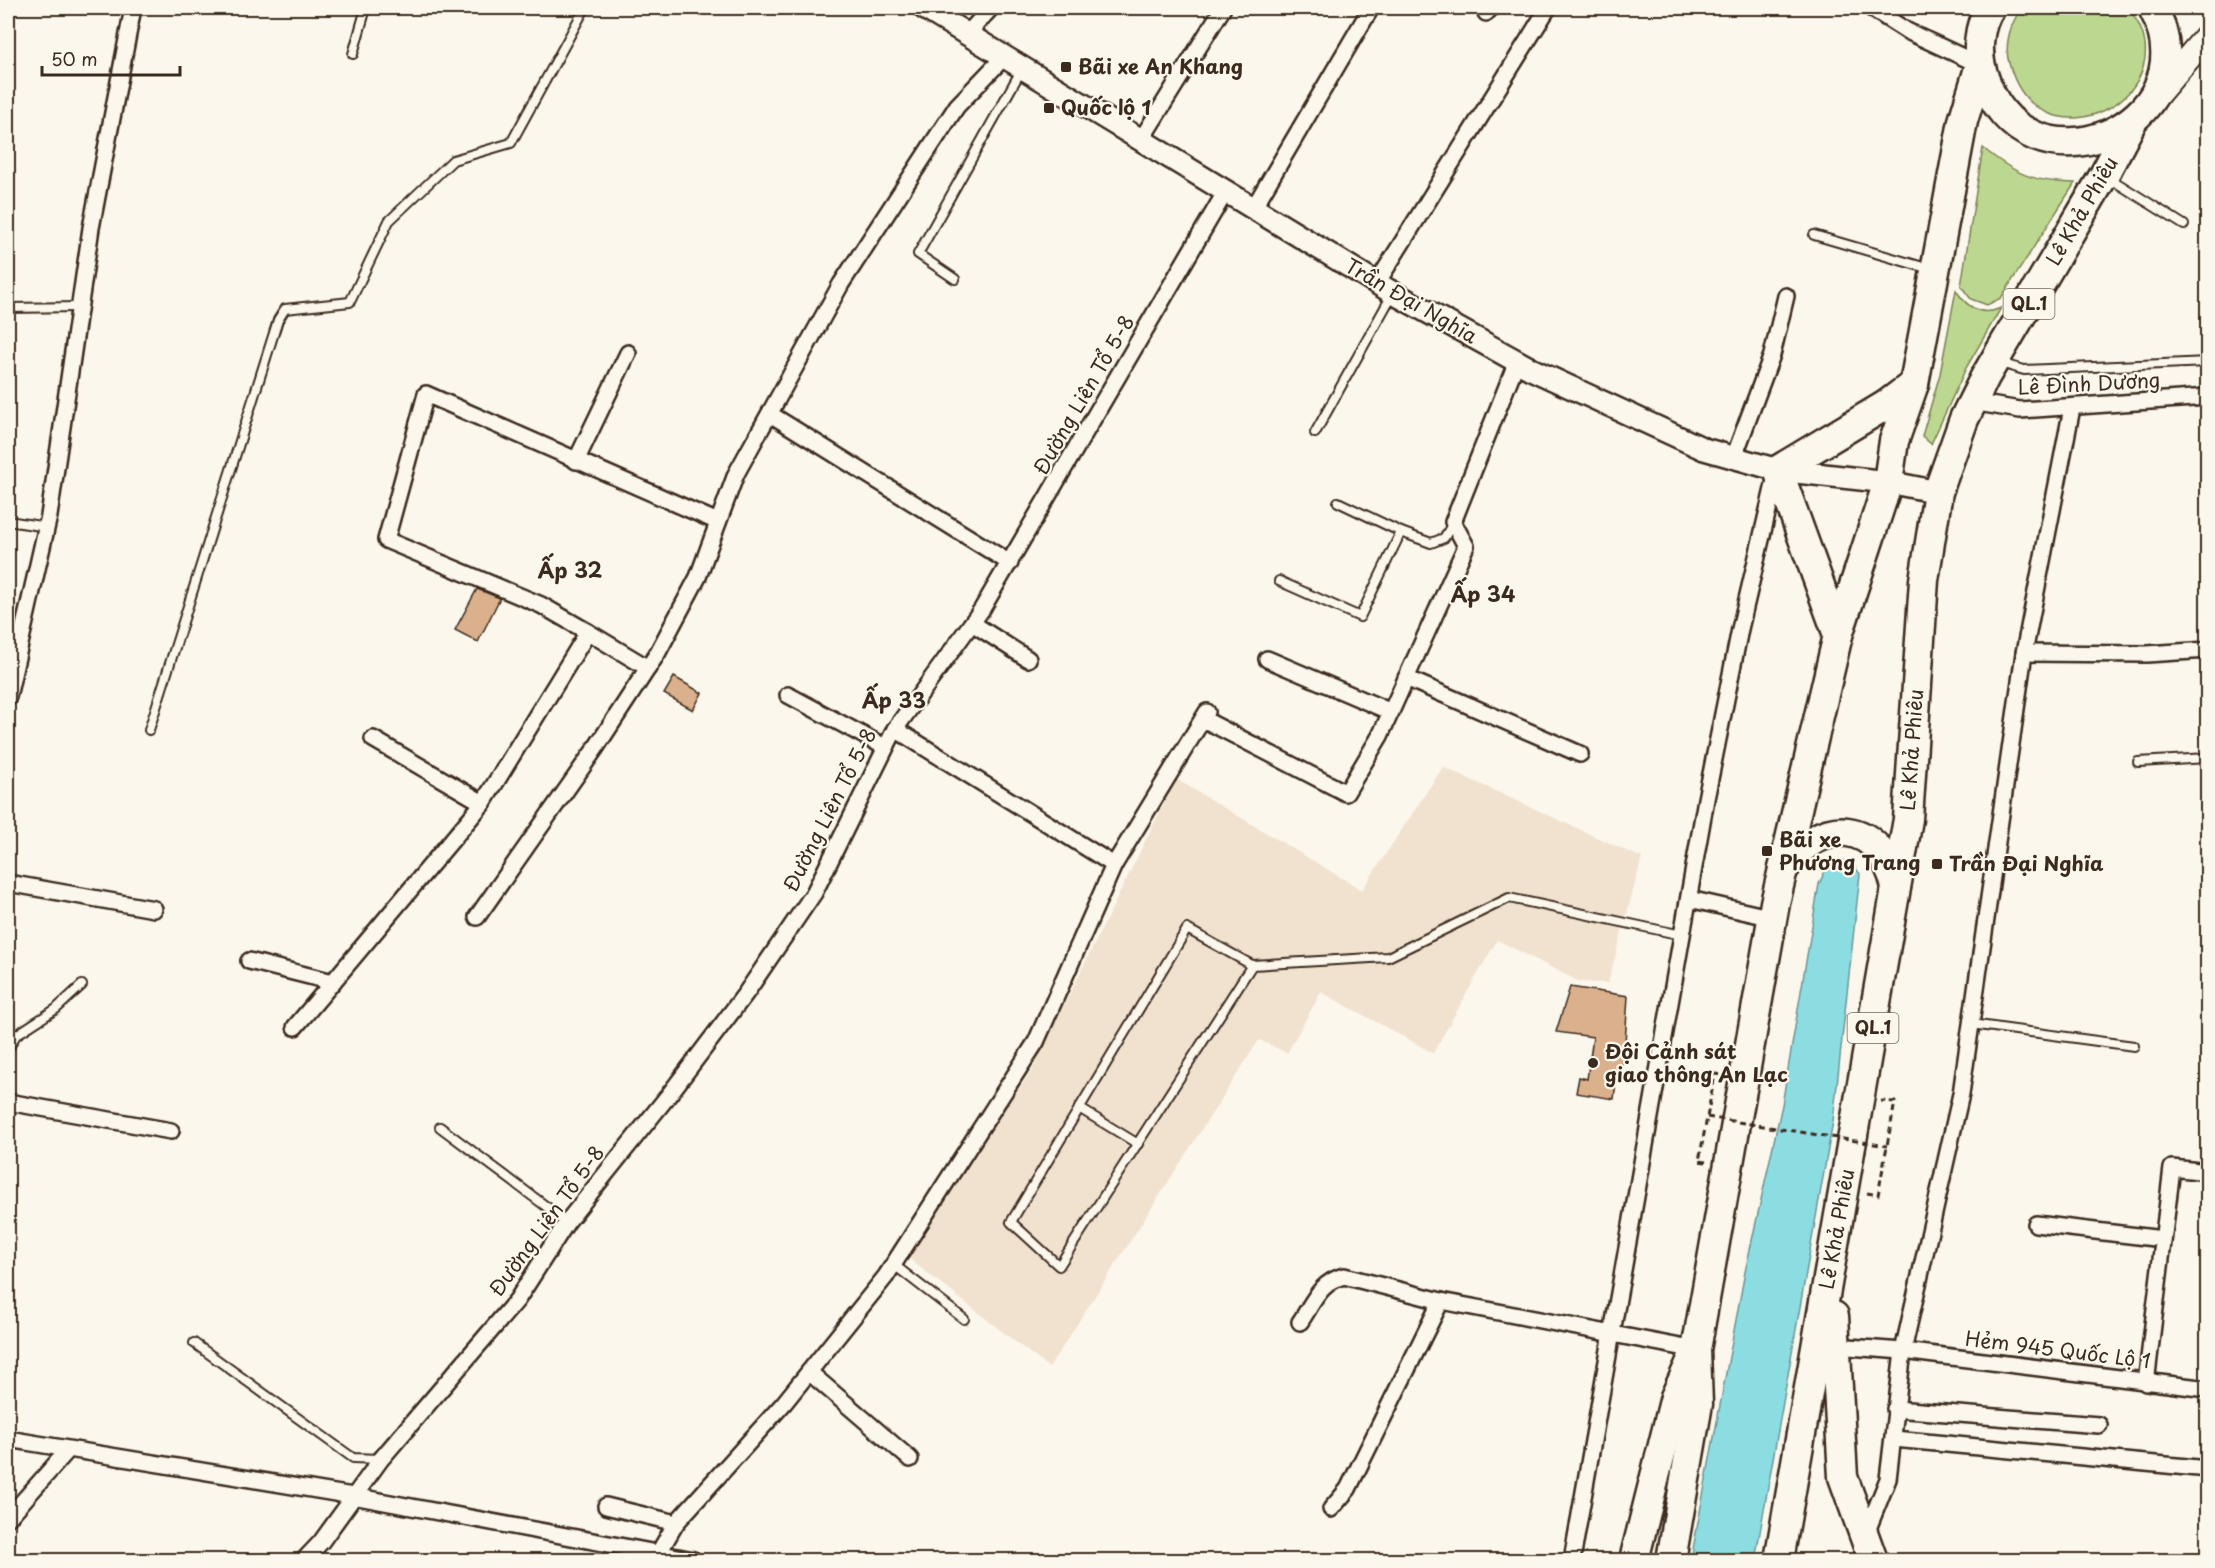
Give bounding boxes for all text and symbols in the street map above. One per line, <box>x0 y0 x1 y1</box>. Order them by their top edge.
scale bar <box>42 39 180 77</box>
text: 50 m <box>51 45 98 72</box>
place label: Bãi xe An Khang <box>1078 51 1243 81</box>
marker: Bãi xe An Khang <box>1059 60 1073 74</box>
place label: Quốc lộ 1 <box>1061 92 1152 122</box>
marker: Quốc lộ 1 <box>1042 101 1056 115</box>
street label: Lê Khả Phiêu <box>2038 150 2125 271</box>
street label: Trần Đại Nghĩa <box>1340 250 1484 351</box>
road number: QL.1 <box>2004 289 2054 319</box>
street label: Đường Liên Tổ 5-8 <box>1025 309 1141 480</box>
street label: Lê Đình Dương <box>2017 364 2161 402</box>
district label: Ấp 32 <box>538 553 603 585</box>
district label: Ấp 34 <box>1451 577 1515 609</box>
district label: Ấp 33 <box>862 683 926 715</box>
street label: Lê Khả Phiêu <box>1892 688 1930 812</box>
street label: Đường Liên Tổ 5-8 <box>775 723 883 896</box>
place label: Bãi xe Phương Trang <box>1779 824 1921 877</box>
marker: Bãi xe Phương Trang <box>1760 844 1774 858</box>
place label: Trần Đại Nghĩa <box>1949 848 2104 878</box>
marker: Trần Đại Nghĩa <box>1930 857 1944 871</box>
road number: QL.1 <box>1848 1013 1898 1043</box>
place label: Đội Cảnh sát giao thông An Lạc <box>1605 1036 1788 1089</box>
marker: Đội Cảnh sát giao thông An Lạc <box>1586 1056 1600 1070</box>
street label: Đường Liên Tổ 5-8 <box>481 1139 611 1302</box>
street label: Lê Khả Phiêu <box>1811 1166 1861 1291</box>
street label: Hẻm 945 Quốc Lộ 1 <box>1964 1323 2152 1375</box>

